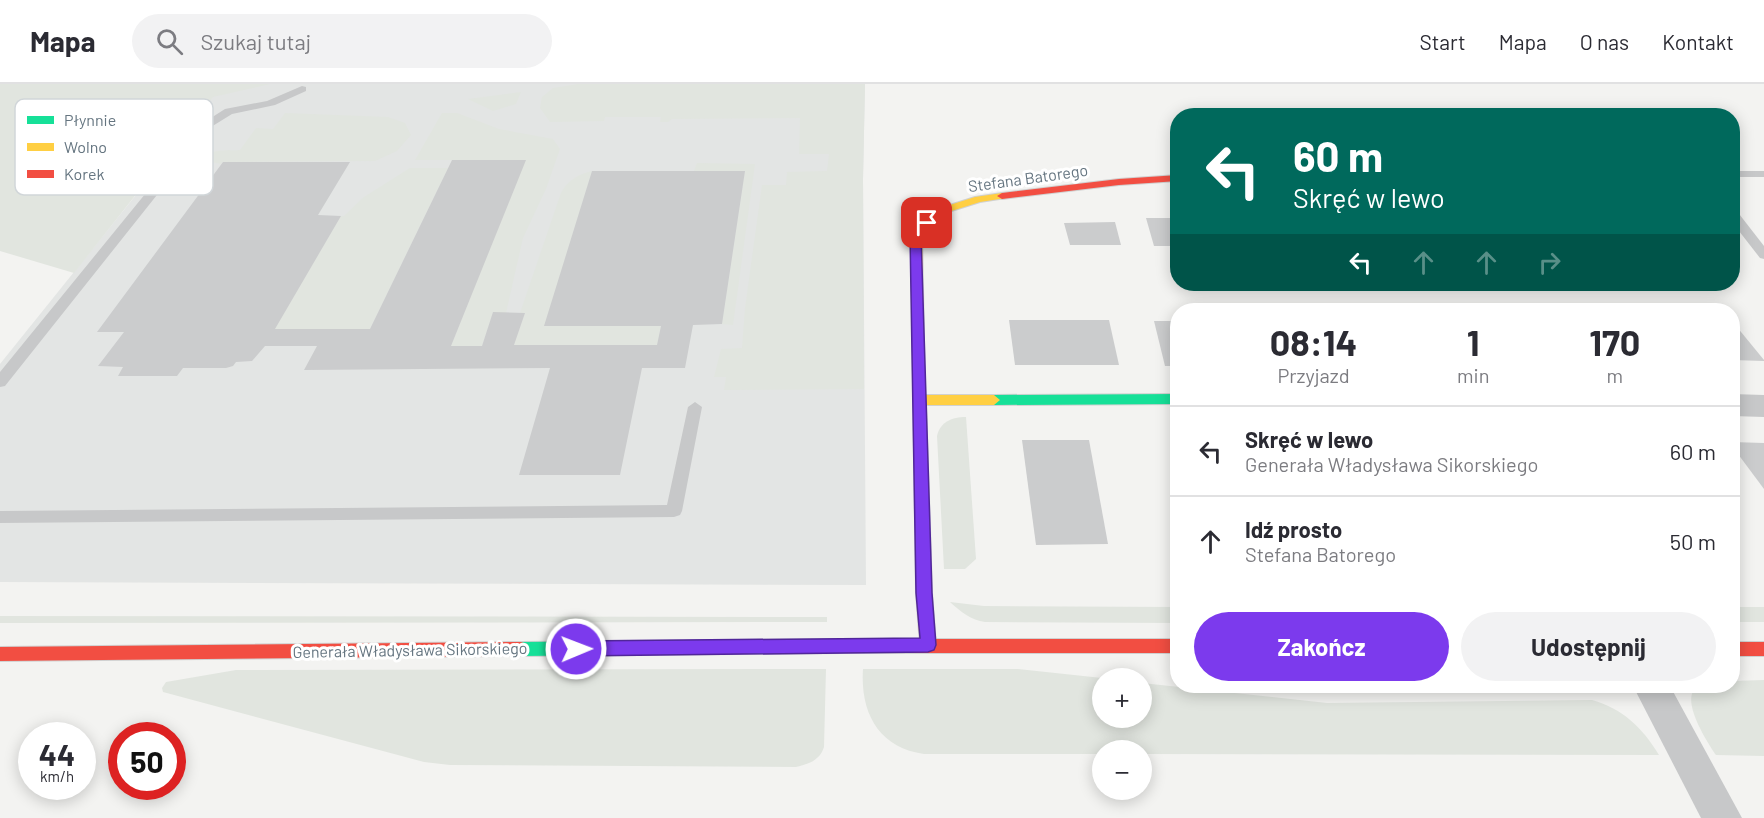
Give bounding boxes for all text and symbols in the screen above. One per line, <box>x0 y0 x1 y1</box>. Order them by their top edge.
search box <box>132 14 552 68</box>
text: Mapa <box>30 24 96 58</box>
icon: search <box>153 25 186 58</box>
text: Szukaj tutaj <box>201 28 311 54</box>
text: Start <box>1419 29 1466 54</box>
text: Mapa <box>1499 29 1547 54</box>
text: O nas <box>1580 29 1629 54</box>
text: Kontakt <box>1662 29 1734 54</box>
legend <box>15 99 213 195</box>
text: Płynnie <box>64 110 116 129</box>
text: 60 m <box>1293 130 1383 180</box>
icon: left <box>1194 132 1272 210</box>
text: Wolno <box>64 137 107 156</box>
street label: Stefana Batorego <box>967 160 1089 195</box>
text: Korek <box>64 164 105 183</box>
text: Skręć w lewo <box>1293 181 1445 213</box>
pin <box>901 197 952 248</box>
icon: arrive <box>910 206 943 239</box>
icon: left <box>1344 246 1377 279</box>
icon: ahead <box>1407 246 1440 279</box>
icon: ahead <box>1470 246 1503 279</box>
icon: right <box>1533 246 1566 279</box>
text: 08:14 <box>1270 320 1357 363</box>
text: 1 <box>1467 320 1480 363</box>
text: 170 <box>1589 320 1640 363</box>
text: Przyjazd <box>1277 363 1350 387</box>
text: min <box>1457 363 1489 387</box>
text: m <box>1606 363 1623 387</box>
text: Skręć w lewo <box>1245 426 1373 452</box>
icon: left <box>1194 435 1227 468</box>
text: 60 m <box>1670 438 1716 464</box>
text: Generała Władysława Sikorskiego <box>1245 452 1538 476</box>
text: Idź prosto <box>1245 516 1342 542</box>
icon: ahead <box>1194 525 1227 558</box>
text: 50 m <box>1670 528 1716 554</box>
text: Stefana Batorego <box>1245 542 1396 566</box>
button: Zakończ <box>1194 612 1449 681</box>
button: Udostępnij <box>1461 612 1716 681</box>
position arrow <box>544 617 608 681</box>
street label: Generała Władysława Sikorskiego <box>292 638 527 661</box>
map controls <box>1092 668 1152 800</box>
button: + <box>1092 668 1152 728</box>
speed limit sign: 50 <box>108 722 186 800</box>
text: 44 <box>39 736 75 772</box>
button: − <box>1092 740 1152 800</box>
text: km/h <box>40 767 74 785</box>

